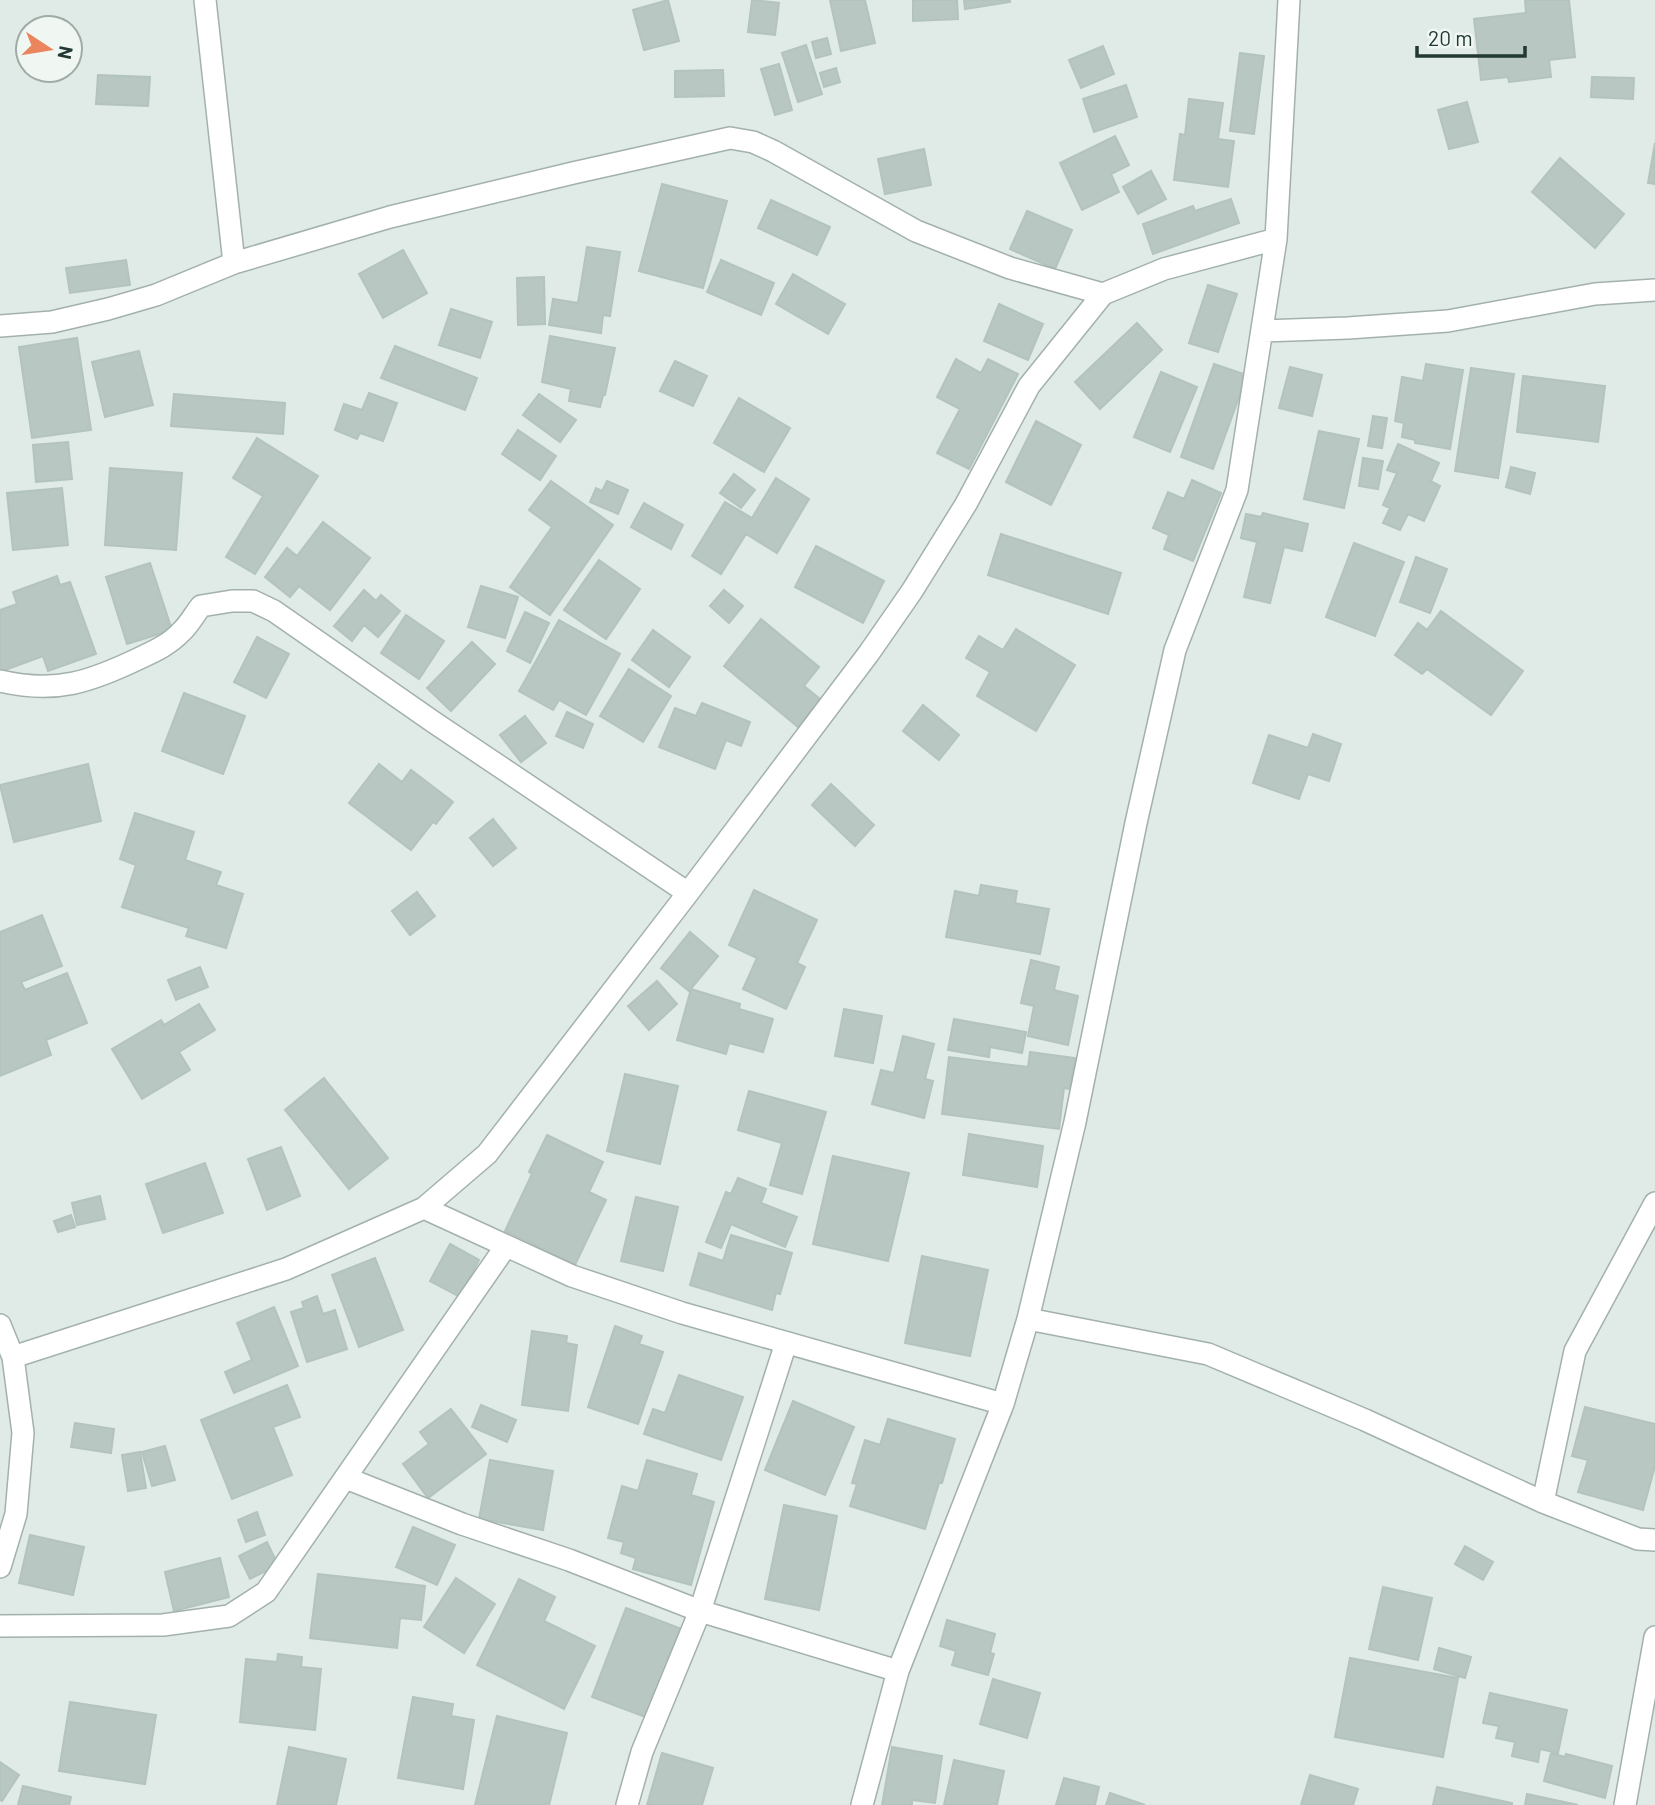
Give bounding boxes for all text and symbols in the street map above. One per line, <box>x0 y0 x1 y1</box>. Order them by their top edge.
north arrow <box>14 14 84 84</box>
scale bar <box>1417 14 1526 58</box>
text: 20 m <box>1428 25 1473 50</box>
text: N <box>54 44 79 61</box>

